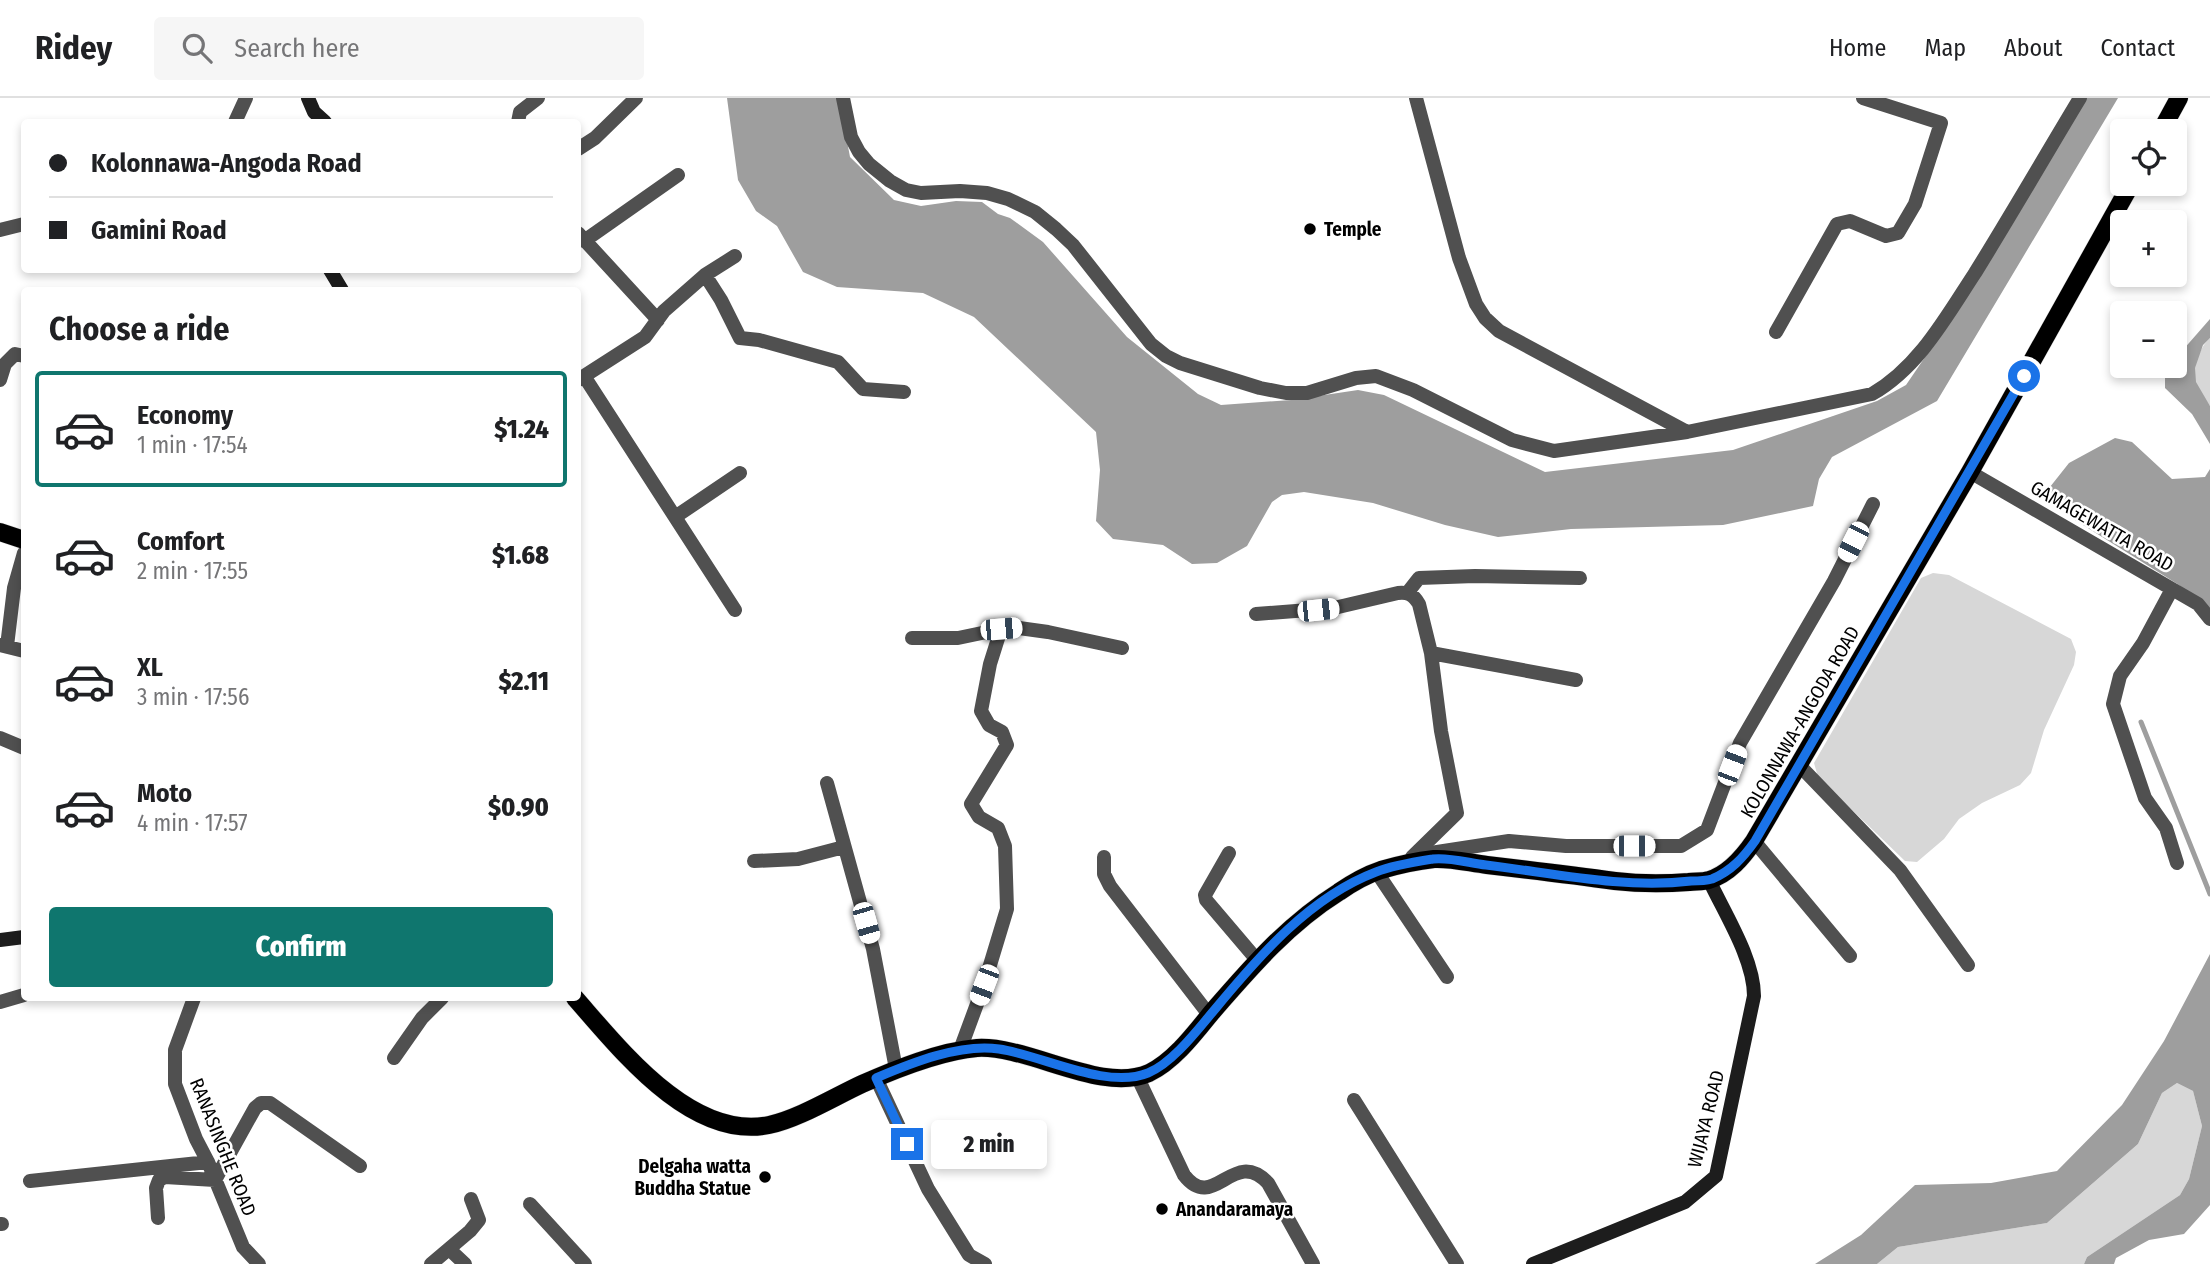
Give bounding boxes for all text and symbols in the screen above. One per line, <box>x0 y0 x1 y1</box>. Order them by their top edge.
search box <box>154 17 644 80</box>
text: Ridey <box>35 28 112 68</box>
icon: search <box>178 29 216 67</box>
text: Search here <box>234 33 360 64</box>
text: Home <box>1829 34 1886 62</box>
text: Map <box>1924 34 1966 62</box>
text: About <box>2004 34 2062 62</box>
text: Contact <box>2100 34 2175 62</box>
map controls <box>2110 119 2187 378</box>
button: locate <box>2110 119 2187 196</box>
text: Kolonnawa-Angoda Road <box>91 148 362 179</box>
button: + <box>2110 210 2187 287</box>
text: Gamini Road <box>91 215 227 246</box>
place label: Temple <box>1324 218 1382 241</box>
marker: Temple <box>1302 221 1318 237</box>
button: − <box>2110 301 2187 378</box>
text: Choose a ride <box>49 310 230 348</box>
route start <box>2008 360 2040 392</box>
icon: car <box>53 398 116 461</box>
text: Economy <box>137 400 233 431</box>
text: $1.24 <box>494 414 549 445</box>
text: 1 min · 17:54 <box>137 431 248 459</box>
street label: GAMAGEWATTA ROAD <box>2026 476 2178 576</box>
car <box>1835 519 1872 565</box>
icon: car <box>53 524 116 587</box>
text: Comfort <box>137 526 225 557</box>
text: $1.68 <box>492 540 549 571</box>
text: 2 min · 17:55 <box>137 557 248 585</box>
car <box>1297 597 1340 623</box>
car <box>980 617 1023 641</box>
street label: KOLONNAWA-ANGODA ROAD <box>1736 622 1864 822</box>
icon: car <box>53 650 116 713</box>
text: XL <box>137 652 163 683</box>
text: $2.11 <box>499 666 549 697</box>
text: 3 min · 17:56 <box>137 683 249 711</box>
car <box>1715 742 1750 788</box>
icon: car <box>53 776 116 839</box>
text: Moto <box>137 778 192 809</box>
text: $0.90 <box>488 792 549 823</box>
text: 4 min · 17:57 <box>137 809 247 837</box>
car <box>1614 836 1656 857</box>
car <box>851 900 882 946</box>
button: Confirm <box>49 907 553 987</box>
car <box>967 962 1002 1008</box>
street label: WIJAYA ROAD <box>1683 1068 1729 1170</box>
street label: RANASINGHE ROAD <box>185 1075 261 1219</box>
callout: 2 min <box>932 1119 1047 1168</box>
route end <box>891 1128 923 1160</box>
text: 2 min <box>964 1130 1014 1158</box>
place label: Delgaha watta Buddha Statue <box>634 1155 751 1200</box>
marker: Delgaha watta Buddha Statue <box>757 1169 773 1185</box>
place label: Anandaramaya <box>1175 1198 1293 1221</box>
marker: Anandaramaya <box>1154 1201 1170 1217</box>

